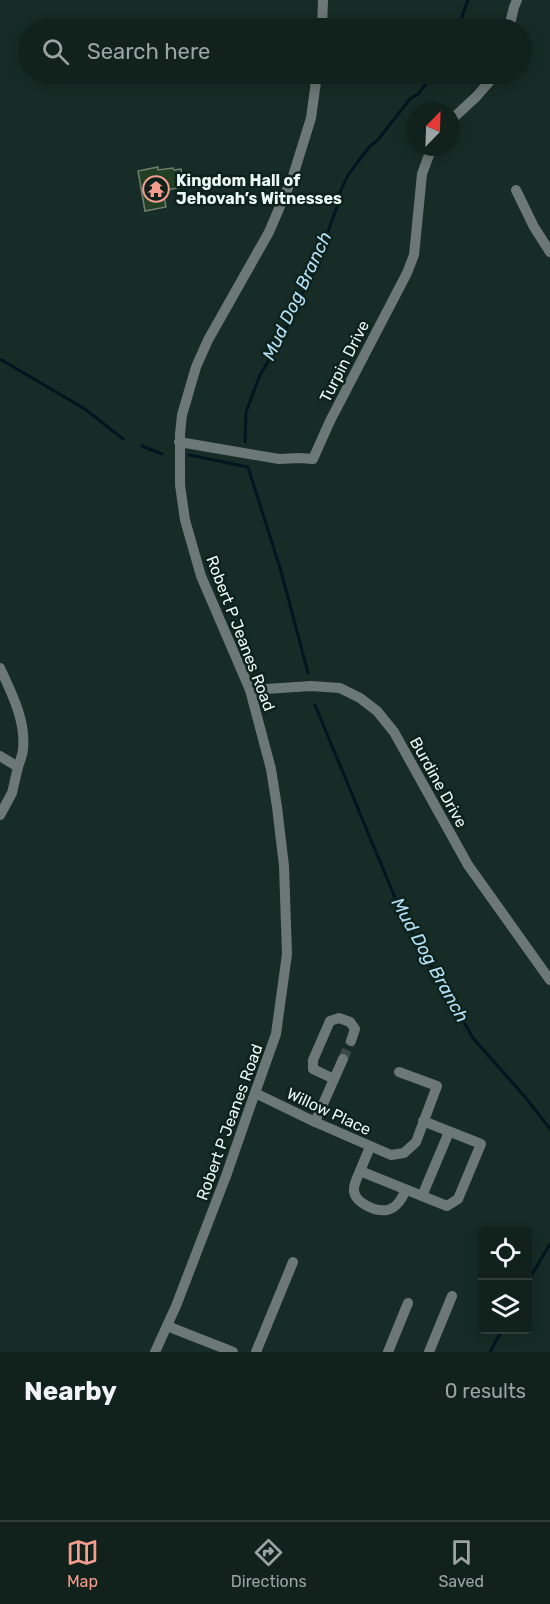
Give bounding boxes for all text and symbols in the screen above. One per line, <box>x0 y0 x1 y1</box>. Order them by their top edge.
search box <box>18 18 532 84</box>
icon: search <box>39 35 72 68</box>
text: Search here <box>87 38 210 65</box>
north arrow <box>406 102 460 156</box>
place label: Kingdom Hall of Jehovah’s Witnesses <box>176 171 342 208</box>
temple icon: Kingdom Hall of Jehovah’s Witnesses <box>141 174 171 204</box>
water label: Mud Dog Branch <box>258 228 336 364</box>
street label: Turpin Drive <box>316 317 373 405</box>
street label: Robert P Jeanes Road <box>202 553 279 713</box>
street label: Burdine Drive <box>406 734 471 831</box>
water label: Mud Dog Branch <box>387 894 473 1026</box>
street label: Robert P Jeanes Road <box>192 1042 267 1203</box>
street label: Willow Place <box>284 1084 374 1139</box>
map controls <box>478 1226 532 1334</box>
button: locate <box>478 1226 532 1280</box>
button: layers <box>478 1280 532 1334</box>
text: Nearby <box>24 1376 117 1407</box>
text: 0 results <box>445 1379 526 1403</box>
tab: Map <box>66 1536 99 1591</box>
tab: Directions <box>231 1536 307 1591</box>
tab: Saved <box>438 1536 484 1591</box>

